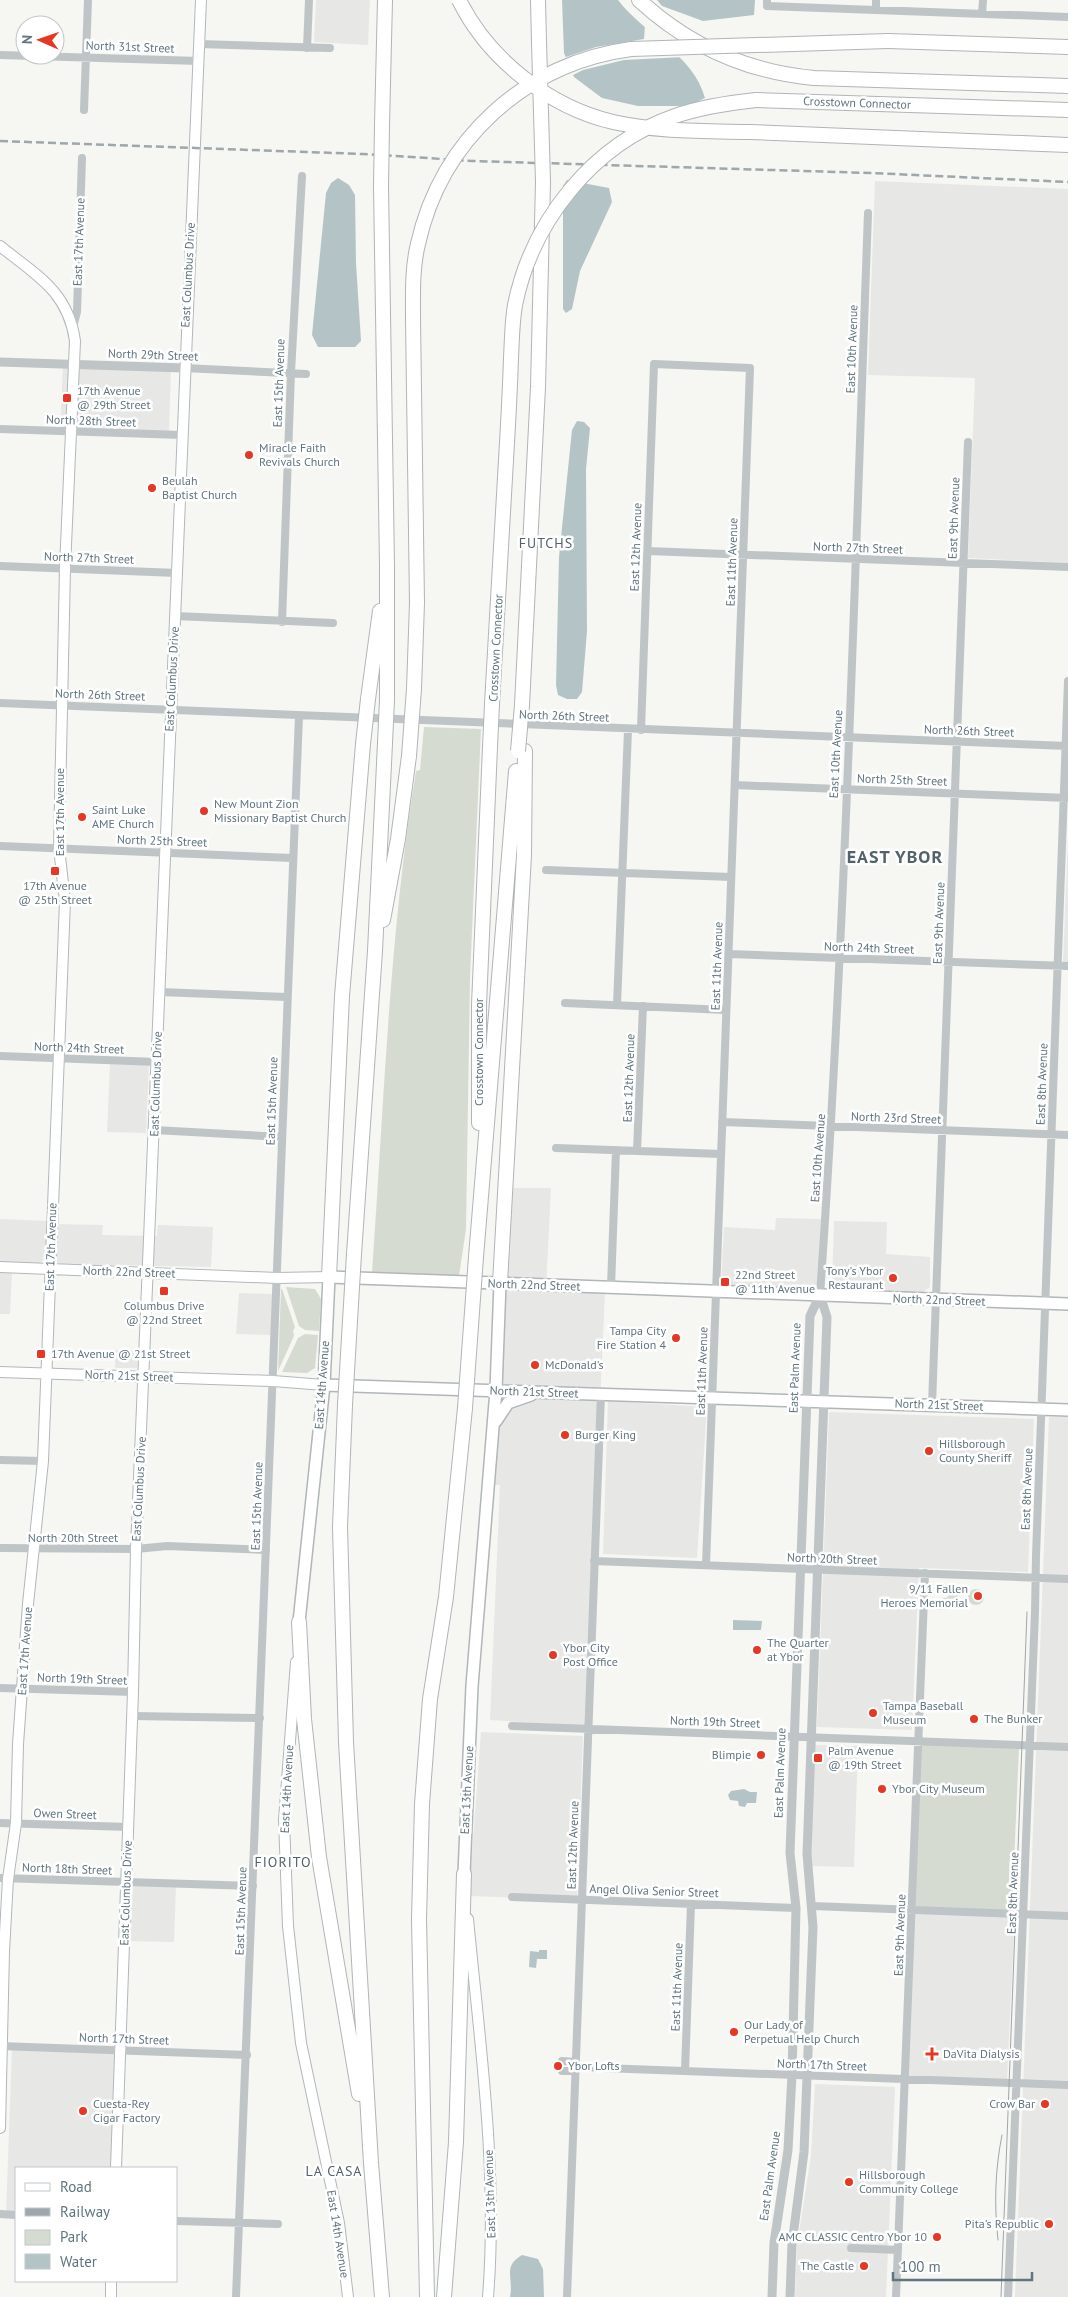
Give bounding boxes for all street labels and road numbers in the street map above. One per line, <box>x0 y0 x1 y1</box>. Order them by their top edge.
street label: North 31st Street <box>85 37 175 56</box>
street label: Crosstown Connector <box>803 93 911 112</box>
street label: East 17th Avenue <box>69 198 88 286</box>
street label: East Columbus Drive <box>177 222 198 328</box>
street label: East 10th Avenue <box>842 304 861 394</box>
street label: East 15th Avenue <box>269 338 288 428</box>
street label: North 29th Street <box>108 345 198 364</box>
street label: North 28th Street <box>46 411 136 430</box>
street label: East 9th Avenue <box>945 477 962 559</box>
street label: East 12th Avenue <box>626 502 645 592</box>
street label: East 11th Avenue <box>722 517 741 607</box>
street label: North 27th Street <box>813 538 903 557</box>
street label: North 27th Street <box>44 548 134 567</box>
street label: Crosstown Connector <box>485 594 506 702</box>
street label: East Columbus Drive <box>161 626 182 732</box>
street label: North 26th Street <box>55 685 145 704</box>
street label: North 26th Street <box>519 706 609 725</box>
street label: East 10th Avenue <box>826 709 845 799</box>
street label: North 26th Street <box>924 721 1014 740</box>
street label: East 17th Avenue <box>52 768 67 856</box>
street label: North 25th Street <box>857 770 947 789</box>
street label: North 25th Street <box>117 831 207 850</box>
street label: East 9th Avenue <box>930 882 947 964</box>
street label: East 11th Avenue <box>707 921 726 1011</box>
street label: North 24th Street <box>824 938 914 957</box>
street label: Crosstown Connector <box>471 998 486 1106</box>
street label: East Columbus Drive <box>146 1031 165 1137</box>
street label: East 12th Avenue <box>619 1033 638 1123</box>
street label: North 24th Street <box>34 1038 124 1057</box>
street label: East 8th Avenue <box>1033 1043 1050 1125</box>
street label: East 15th Avenue <box>262 1056 281 1146</box>
street label: North 23rd Street <box>851 1108 941 1127</box>
street label: East 10th Avenue <box>807 1113 828 1203</box>
street label: East 17th Avenue <box>41 1203 60 1291</box>
street label: North 22nd Street <box>82 1262 176 1281</box>
street label: North 22nd Street <box>487 1275 581 1294</box>
street label: North 22nd Street <box>892 1290 986 1309</box>
street label: East Palm Avenue <box>785 1322 804 1413</box>
street label: East 11th Avenue <box>692 1326 711 1416</box>
street label: East 14th Avenue <box>311 1340 332 1430</box>
street label: North 21st Street <box>84 1366 174 1385</box>
street label: North 21st Street <box>489 1382 579 1401</box>
street label: North 21st Street <box>894 1395 984 1414</box>
street label: East Columbus Drive <box>128 1436 149 1542</box>
street label: East 8th Avenue <box>1018 1448 1035 1530</box>
street label: East 15th Avenue <box>247 1461 266 1551</box>
street label: North 20th Street <box>28 1530 118 1545</box>
street label: North 20th Street <box>787 1549 877 1568</box>
street label: East 17th Avenue <box>14 1606 35 1696</box>
street label: North 19th Street <box>37 1669 127 1688</box>
street label: North 19th Street <box>670 1712 760 1731</box>
street label: East Palm Avenue <box>770 1727 789 1818</box>
street label: East 14th Avenue <box>277 1744 296 1834</box>
street label: East 13th Avenue <box>457 1745 476 1835</box>
street label: East 12th Avenue <box>563 1800 582 1890</box>
street label: Owen Street <box>33 1805 97 1822</box>
street label: East Columbus Drive <box>116 1840 135 1946</box>
street label: East 8th Avenue <box>1004 1852 1021 1934</box>
street label: North 18th Street <box>22 1859 112 1878</box>
street label: East 15th Avenue <box>231 1866 250 1956</box>
street label: Angel Oliva Senior Street <box>589 1881 719 1900</box>
street label: East 9th Avenue <box>891 1894 908 1976</box>
street label: East 11th Avenue <box>667 1942 686 2032</box>
street label: North 17th Street <box>79 2029 169 2048</box>
street label: North 17th Street <box>777 2055 867 2074</box>
street label: East Palm Avenue <box>756 2130 783 2222</box>
street label: East 13th Avenue <box>480 2149 499 2239</box>
street label: East 14th Avenue <box>324 2189 353 2279</box>

